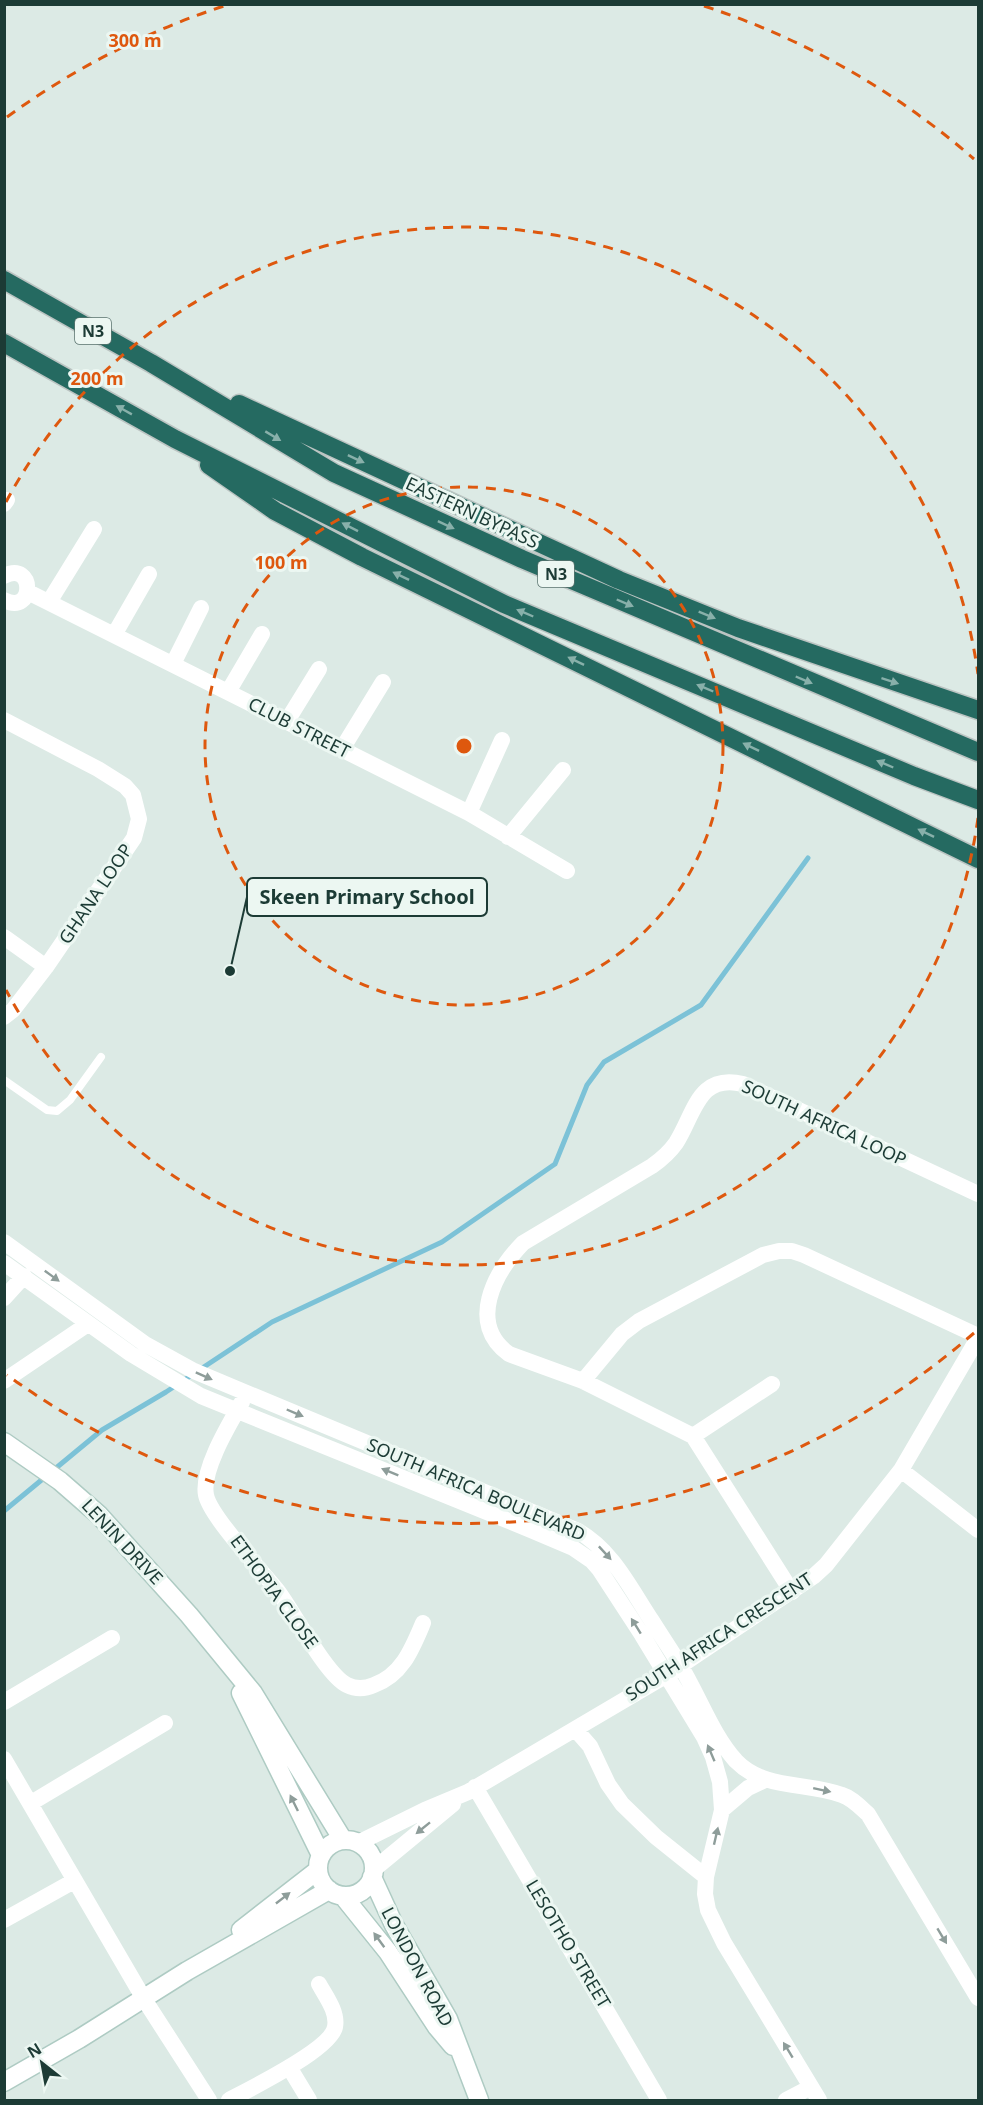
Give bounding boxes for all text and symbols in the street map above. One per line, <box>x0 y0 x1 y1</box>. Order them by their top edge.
text: 300 m <box>108 28 162 52</box>
road number: N3 <box>75 318 111 344</box>
text: 200 m <box>70 366 124 390</box>
one-way arrow <box>115 405 132 415</box>
one-way arrow <box>265 431 281 442</box>
one-way arrow <box>348 454 365 463</box>
street label: EASTERN BYPASS <box>402 471 543 553</box>
one-way arrow <box>438 520 455 529</box>
one-way arrow <box>342 522 359 532</box>
text: 100 m <box>254 550 308 574</box>
road number: N3 <box>538 561 574 587</box>
one-way arrow <box>392 571 409 580</box>
one-way arrow <box>616 599 634 608</box>
one-way arrow <box>516 608 534 617</box>
one-way arrow <box>698 610 716 620</box>
one-way arrow <box>567 657 584 666</box>
one-way arrow <box>796 675 814 685</box>
one-way arrow <box>881 676 899 686</box>
one-way arrow <box>696 683 714 692</box>
street label: CLUB STREET <box>244 691 354 763</box>
centre of rings <box>454 736 474 756</box>
one-way arrow <box>742 743 759 752</box>
one-way arrow <box>876 759 894 768</box>
one-way arrow <box>917 828 934 838</box>
street label: GHANA LOOP <box>53 839 138 948</box>
callout: Skeen Primary School <box>247 878 487 916</box>
text: Skeen Primary School <box>259 883 475 910</box>
street label: SOUTH AFRICA LOOP <box>738 1073 911 1171</box>
one-way arrow <box>44 1270 60 1282</box>
one-way arrow <box>196 1371 214 1381</box>
one-way arrow <box>286 1409 304 1418</box>
street label: SOUTH AFRICA BOULEVARD <box>363 1432 589 1546</box>
one-way arrow <box>380 1467 398 1477</box>
street label: LENIN DRIVE <box>77 1493 169 1589</box>
street label: ETHOPIA CLOSE <box>225 1530 324 1653</box>
one-way arrow <box>598 1545 611 1560</box>
street label: SOUTH AFRICA CRESCENT <box>620 1567 817 1706</box>
one-way arrow <box>631 1617 642 1634</box>
one-way arrow <box>706 1744 715 1762</box>
one-way arrow <box>813 1786 832 1795</box>
one-way arrow <box>290 1795 299 1812</box>
one-way arrow <box>415 1822 430 1834</box>
one-way arrow <box>711 1827 721 1846</box>
street label: LESOTHO STREET <box>521 1875 617 2012</box>
one-way arrow <box>276 1892 291 1904</box>
street label: LONDON ROAD <box>376 1903 459 2030</box>
one-way arrow <box>936 1928 947 1944</box>
one-way arrow <box>374 1933 386 1948</box>
north arrow <box>12 2033 72 2093</box>
text: N <box>23 2037 46 2063</box>
one-way arrow <box>783 2042 794 2058</box>

